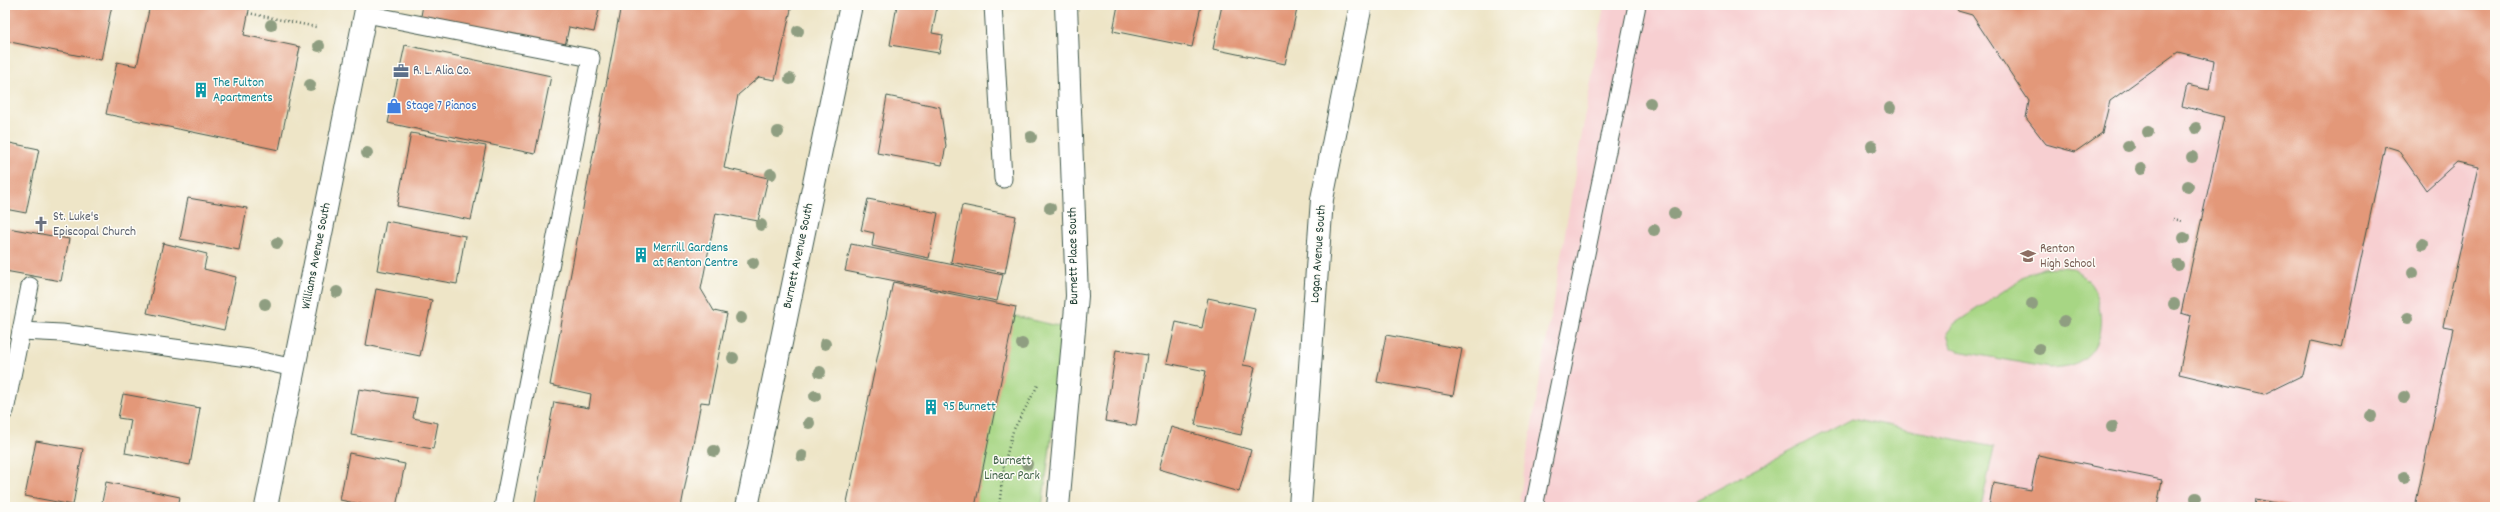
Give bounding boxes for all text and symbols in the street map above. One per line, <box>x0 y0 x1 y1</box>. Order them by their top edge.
office icon: R. L. Alia Co. <box>392 62 410 80</box>
place label: R. L. Alia Co. <box>413 62 471 81</box>
place label: The Fulton Apartments <box>213 74 273 108</box>
building icon: The Fulton Apartments <box>192 81 210 99</box>
shop icon: Stage 7 Pianos <box>385 97 403 115</box>
place label: Stage 7 Pianos <box>406 97 477 116</box>
street label: Williams Avenue South <box>297 201 337 311</box>
street label: Burnett Avenue South <box>779 202 819 310</box>
street label: Logan Avenue South <box>1306 204 1332 304</box>
street label: Burnett Place South <box>1064 207 1084 305</box>
place label: St. Luke's Episcopal Church <box>53 208 136 242</box>
church icon: St. Luke's Episcopal Church <box>32 215 50 233</box>
place label: Merrill Gardens at Renton Centre <box>653 239 738 273</box>
place label: Renton High School <box>2040 240 2095 274</box>
building icon: Merrill Gardens at Renton Centre <box>632 246 650 264</box>
school or university icon: Renton High School <box>2019 247 2037 265</box>
building icon: 95 Burnett <box>922 398 940 416</box>
place label: 95 Burnett <box>943 398 996 417</box>
park label: Burnett Linear Park <box>984 452 1040 486</box>

